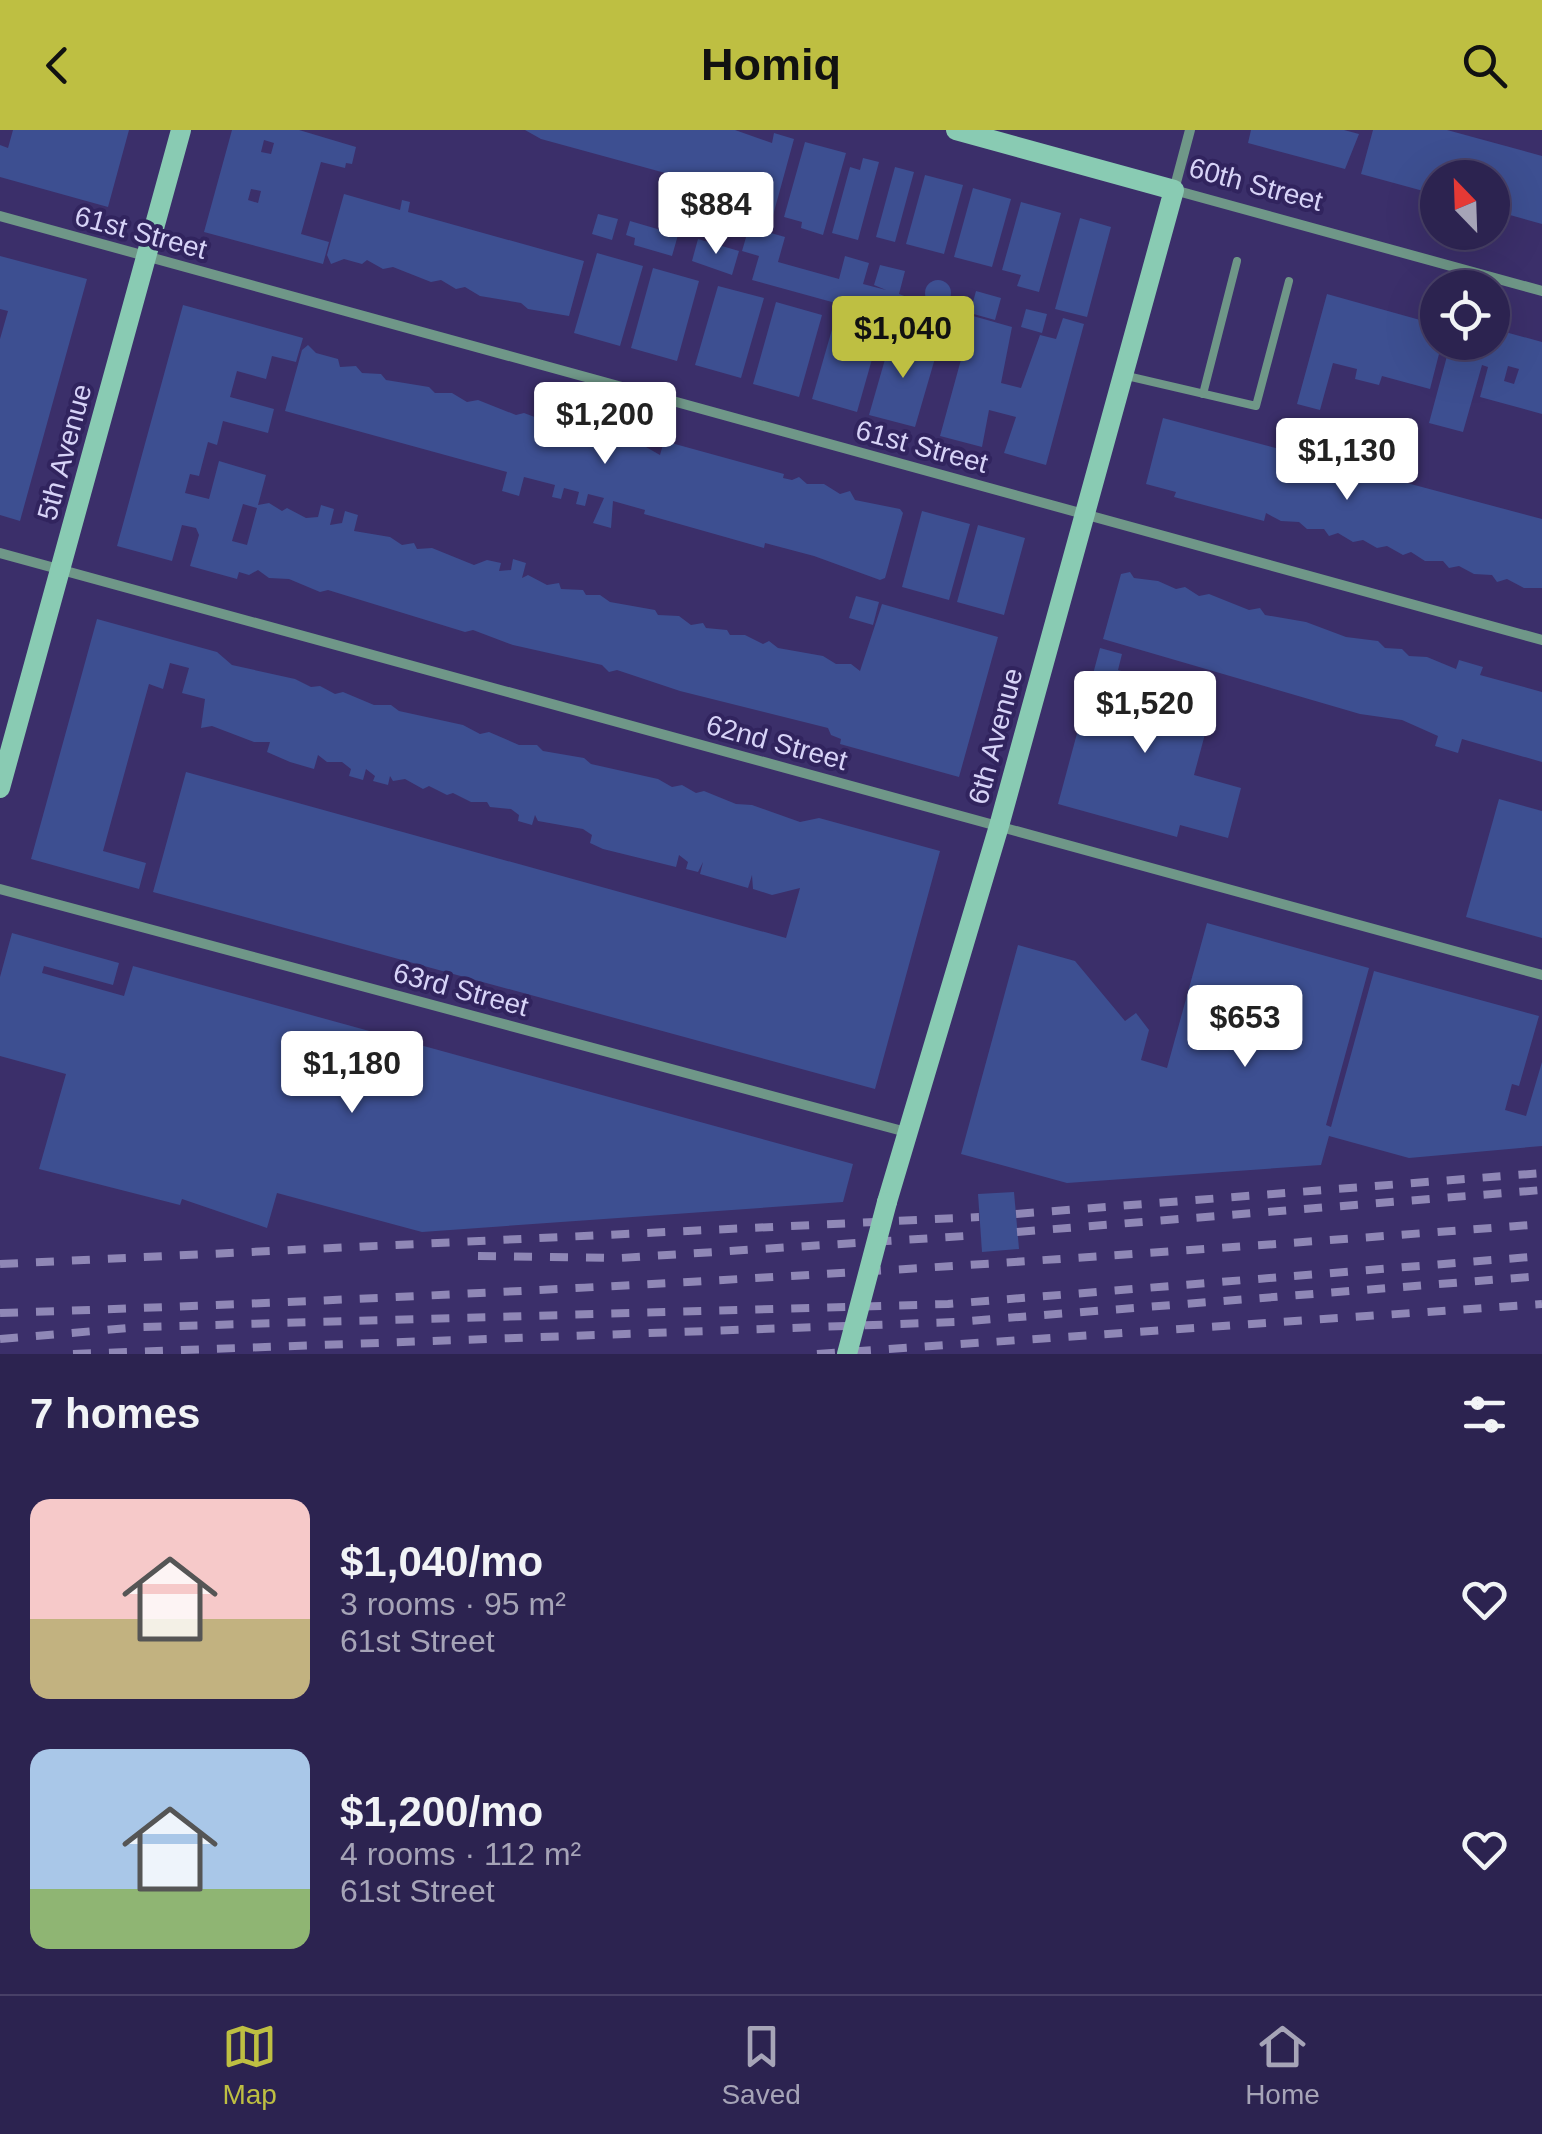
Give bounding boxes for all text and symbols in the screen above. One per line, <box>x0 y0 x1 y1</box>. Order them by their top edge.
icon: back <box>30 38 85 93</box>
icon: search <box>1457 38 1512 93</box>
text: Homiq <box>701 39 841 90</box>
street label: 60th Street <box>1186 152 1326 217</box>
north arrow <box>1420 160 1510 250</box>
map controls <box>1420 160 1510 360</box>
pin: $884 <box>657 172 775 257</box>
text: $884 <box>680 186 752 222</box>
street label: 61st Street <box>71 200 210 265</box>
button: locate <box>1420 270 1510 360</box>
pin: $1,040 <box>822 296 984 381</box>
text: $1,040 <box>854 310 952 346</box>
street label: 5th Avenue <box>31 381 98 524</box>
pin: $1,200 <box>524 382 686 467</box>
text: $1,200 <box>556 396 654 432</box>
street label: 61st Street <box>852 414 991 479</box>
pin: $1,130 <box>1266 418 1428 503</box>
text: $1,130 <box>1298 432 1396 468</box>
street label: 6th Avenue <box>962 665 1029 808</box>
pin: $1,520 <box>1064 671 1226 756</box>
text: $1,520 <box>1096 685 1194 721</box>
street label: 62nd Street <box>703 709 851 776</box>
street label: 63rd Street <box>390 957 532 1022</box>
pin: $653 <box>1186 985 1304 1070</box>
text: $653 <box>1209 999 1281 1035</box>
pin: $1,180 <box>271 1031 433 1116</box>
text: $1,180 <box>303 1045 401 1081</box>
icon: filters <box>1457 1387 1512 1442</box>
text: 7 homes <box>30 1390 200 1437</box>
text: $1,040/mo <box>340 1538 543 1585</box>
icon: home <box>110 1539 230 1659</box>
icon: heart <box>1457 1572 1512 1627</box>
text: 3 rooms · 95 m² <box>340 1586 566 1622</box>
text: 61st Street <box>340 1623 495 1659</box>
text: $1,200/mo <box>340 1788 543 1835</box>
icon: home <box>110 1789 230 1909</box>
icon: heart <box>1457 1822 1512 1877</box>
text: 4 rooms · 112 m² <box>340 1836 581 1872</box>
text: 61st Street <box>340 1873 495 1909</box>
tab: Map <box>222 2019 277 2111</box>
tab: Saved <box>721 2019 801 2111</box>
tab: Home <box>1245 2019 1320 2111</box>

